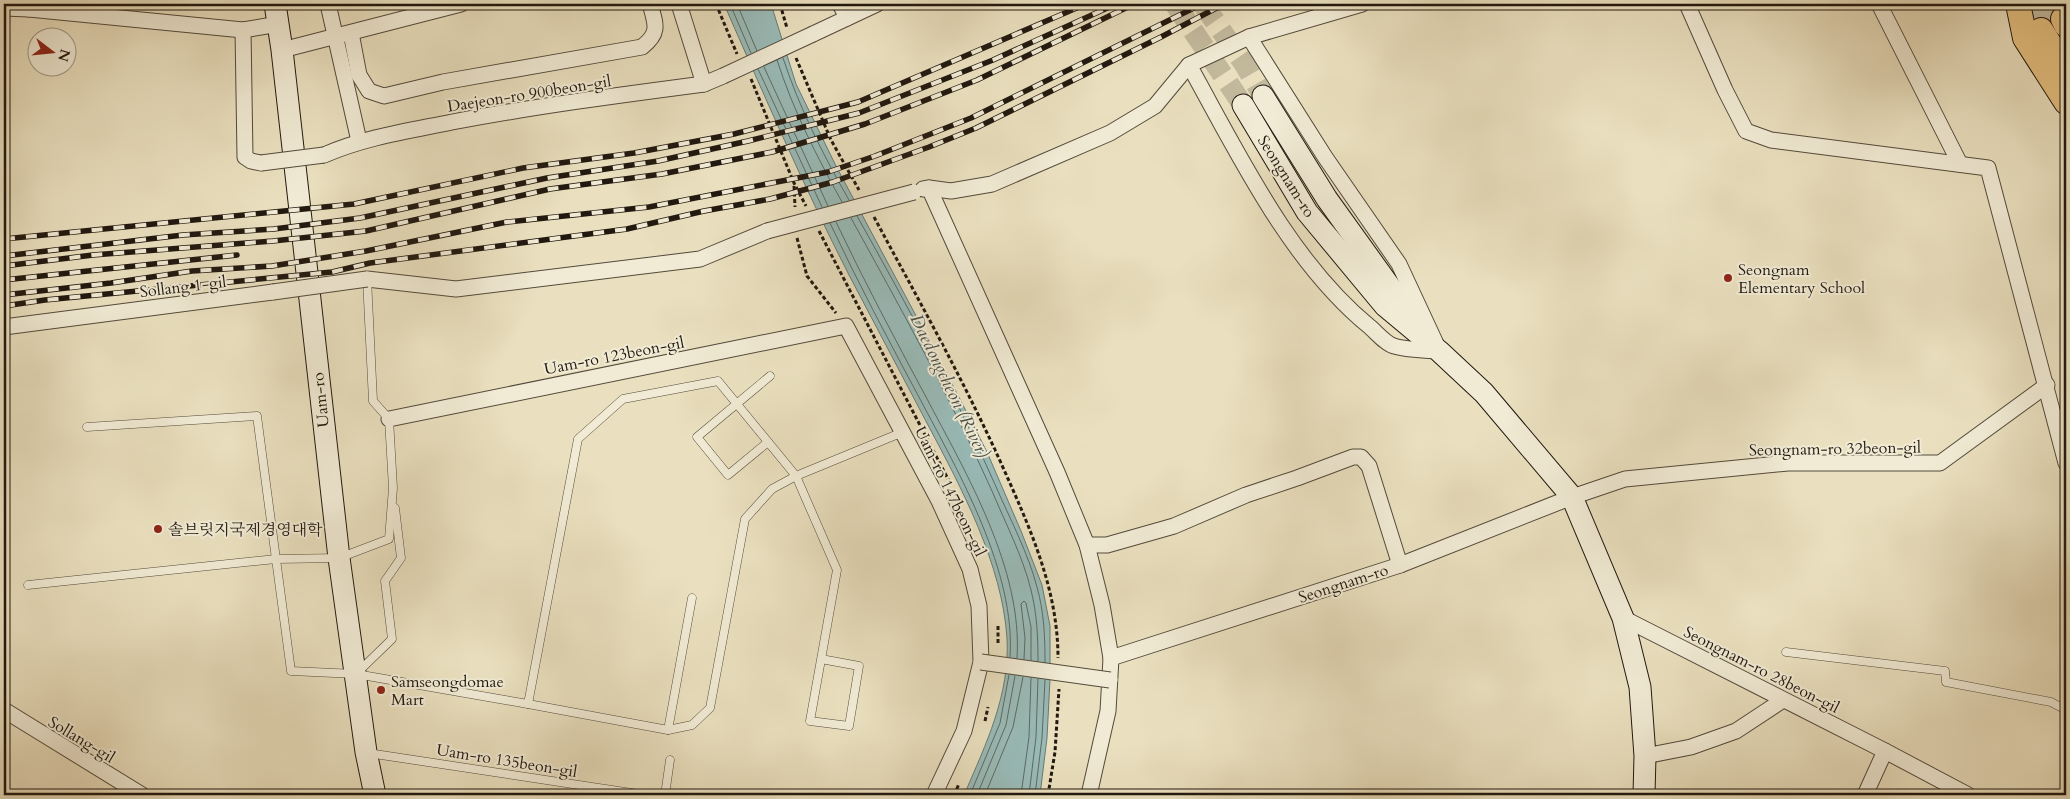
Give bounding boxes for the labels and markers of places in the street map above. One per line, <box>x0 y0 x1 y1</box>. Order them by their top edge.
place label: Seongnam Elementary School <box>1738 259 1865 299</box>
marker: Seongnam Elementary School <box>1722 272 1734 284</box>
place label: 솔브릿지국제경영대학 <box>168 519 323 541</box>
marker: 솔브릿지국제경영대학 <box>152 523 164 535</box>
place label: Samseongdomae Mart <box>391 671 504 711</box>
marker: Samseongdomae Mart <box>375 684 387 696</box>

